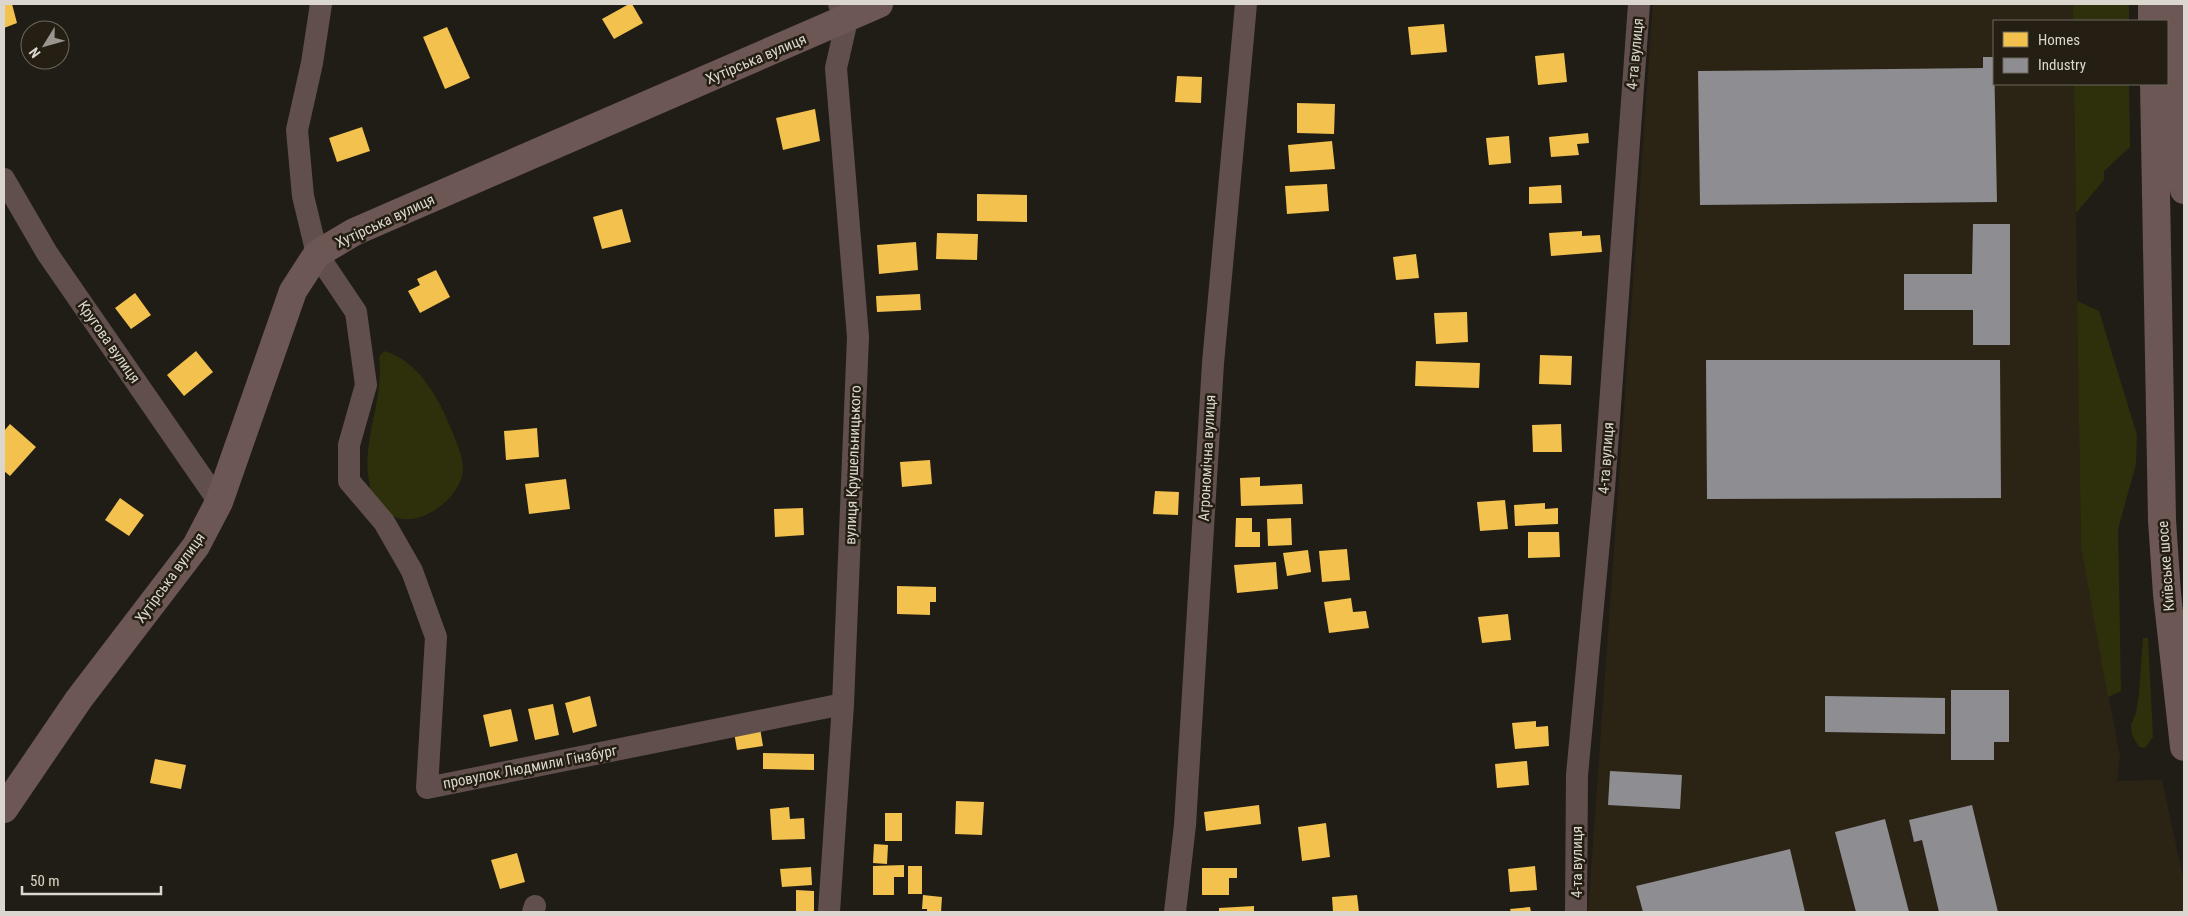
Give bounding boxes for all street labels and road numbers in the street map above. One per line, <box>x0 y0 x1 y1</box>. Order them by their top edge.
street label: 4-та вулиця <box>1623 17 1647 91</box>
street label: Хутірська вулиця <box>703 30 809 88</box>
street label: Хутірська вулиця <box>333 190 437 252</box>
street label: Кругова вулиця <box>74 297 144 387</box>
street label: вулиця Крушельницького <box>841 385 865 545</box>
street label: Агрономічна вулиця <box>1195 394 1219 522</box>
street label: 4-та вулиця <box>1595 421 1617 495</box>
street label: Київське шосе <box>2154 520 2178 612</box>
street label: Хутірська вулиця <box>131 529 209 627</box>
street label: провулок Людмили Гінзбург <box>441 741 619 793</box>
street label: 4-та вулиця <box>1568 826 1586 898</box>

